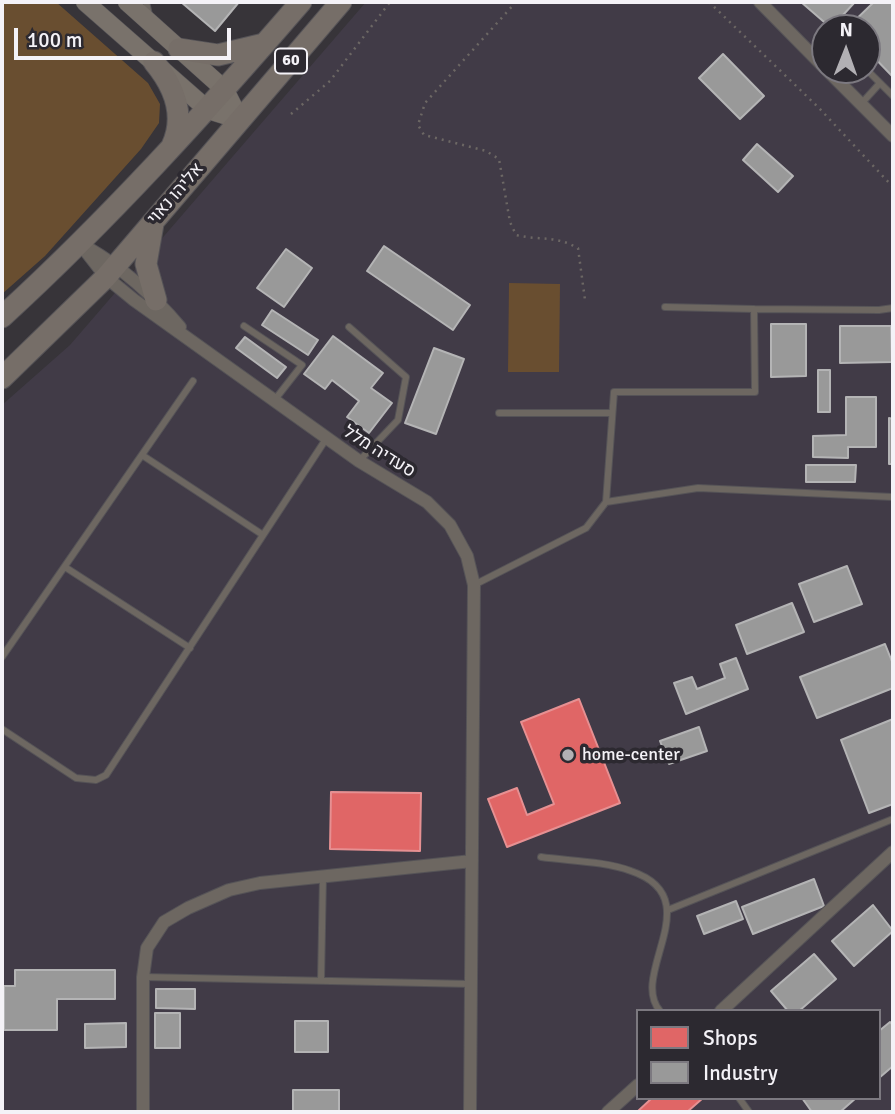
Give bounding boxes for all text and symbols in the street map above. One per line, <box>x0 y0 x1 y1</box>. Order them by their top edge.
scale bar <box>18 14 234 58</box>
north arrow <box>811 14 881 84</box>
text: N <box>840 18 853 42</box>
text: 100 m <box>27 27 82 53</box>
road number: 60 <box>275 48 307 74</box>
street label: אליהו נאוי <box>143 159 209 229</box>
street label: סעדיה מלל <box>339 421 419 483</box>
place label: home-center <box>582 744 680 766</box>
marker: home-center <box>560 747 576 763</box>
legend <box>636 1009 881 1100</box>
text: Shops <box>703 1025 757 1051</box>
text: Industry <box>703 1060 778 1086</box>

